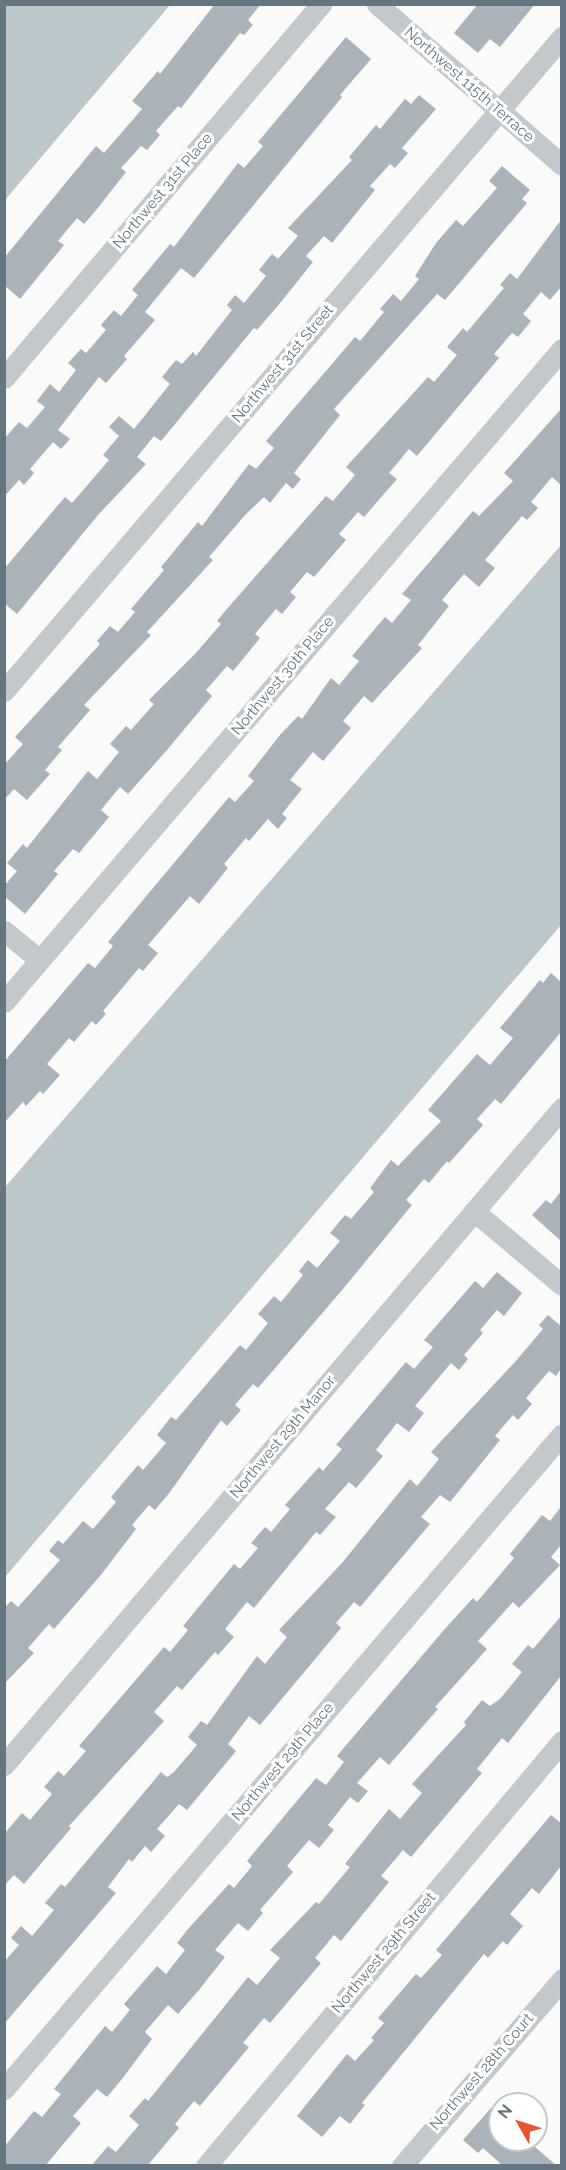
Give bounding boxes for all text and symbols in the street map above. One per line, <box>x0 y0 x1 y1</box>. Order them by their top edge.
street label: Northwest 115th Terrace <box>400 24 538 146</box>
street label: Northwest 31st Place <box>109 130 217 252</box>
street label: Northwest 31st Street <box>228 301 338 427</box>
street label: Northwest 30th Place <box>228 613 338 739</box>
street label: Northwest 29th Manor <box>226 1372 340 1502</box>
street label: Northwest 29th Place <box>228 1699 338 1825</box>
street label: Northwest 29th Street <box>328 1889 440 2017</box>
street label: Northwest 28th Court <box>426 2010 538 2134</box>
north arrow <box>488 2092 548 2152</box>

